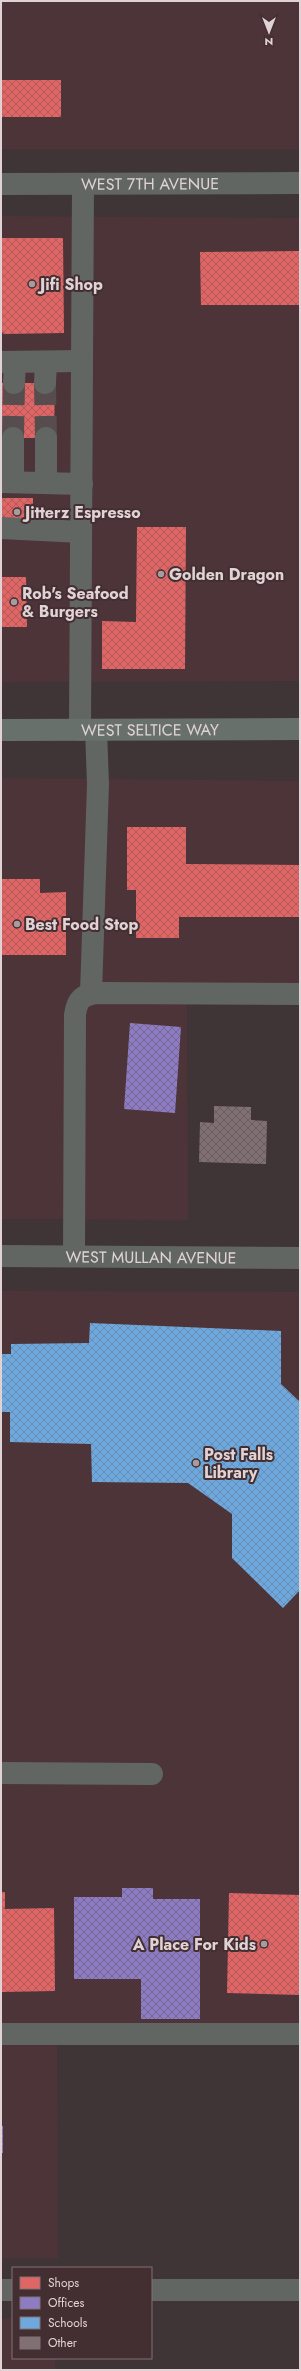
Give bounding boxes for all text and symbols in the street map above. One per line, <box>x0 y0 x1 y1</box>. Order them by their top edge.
north arrow <box>249 12 289 52</box>
text: N <box>265 34 273 50</box>
street label: WEST 7TH AVENUE <box>81 172 219 196</box>
place label: Jifi Shop <box>37 273 103 296</box>
marker: Jifi Shop <box>27 279 37 289</box>
place label: Jitterz Espresso <box>22 501 141 524</box>
marker: Jitterz Espresso <box>12 507 22 517</box>
place label: Golden Dragon <box>169 563 284 586</box>
marker: Golden Dragon <box>156 569 166 579</box>
place label: Rob's Seafood & Burgers <box>22 582 129 623</box>
marker: Rob's Seafood & Burgers <box>9 597 19 607</box>
street label: WEST SELTICE WAY <box>81 718 219 742</box>
place label: Best Food Stop <box>25 913 138 936</box>
marker: Best Food Stop <box>12 919 22 929</box>
street label: WEST MULLAN AVENUE <box>65 1245 237 1270</box>
place label: Post Falls Library <box>204 1443 273 1484</box>
marker: Post Falls Library <box>191 1458 201 1468</box>
place label: A Place For Kids <box>132 1933 256 1956</box>
marker: A Place For Kids <box>259 1939 269 1949</box>
legend <box>12 2267 152 2359</box>
text: Shops <box>48 2274 79 2292</box>
text: Offices <box>48 2294 84 2312</box>
text: Schools <box>48 2314 87 2332</box>
text: Other <box>48 2334 78 2352</box>

